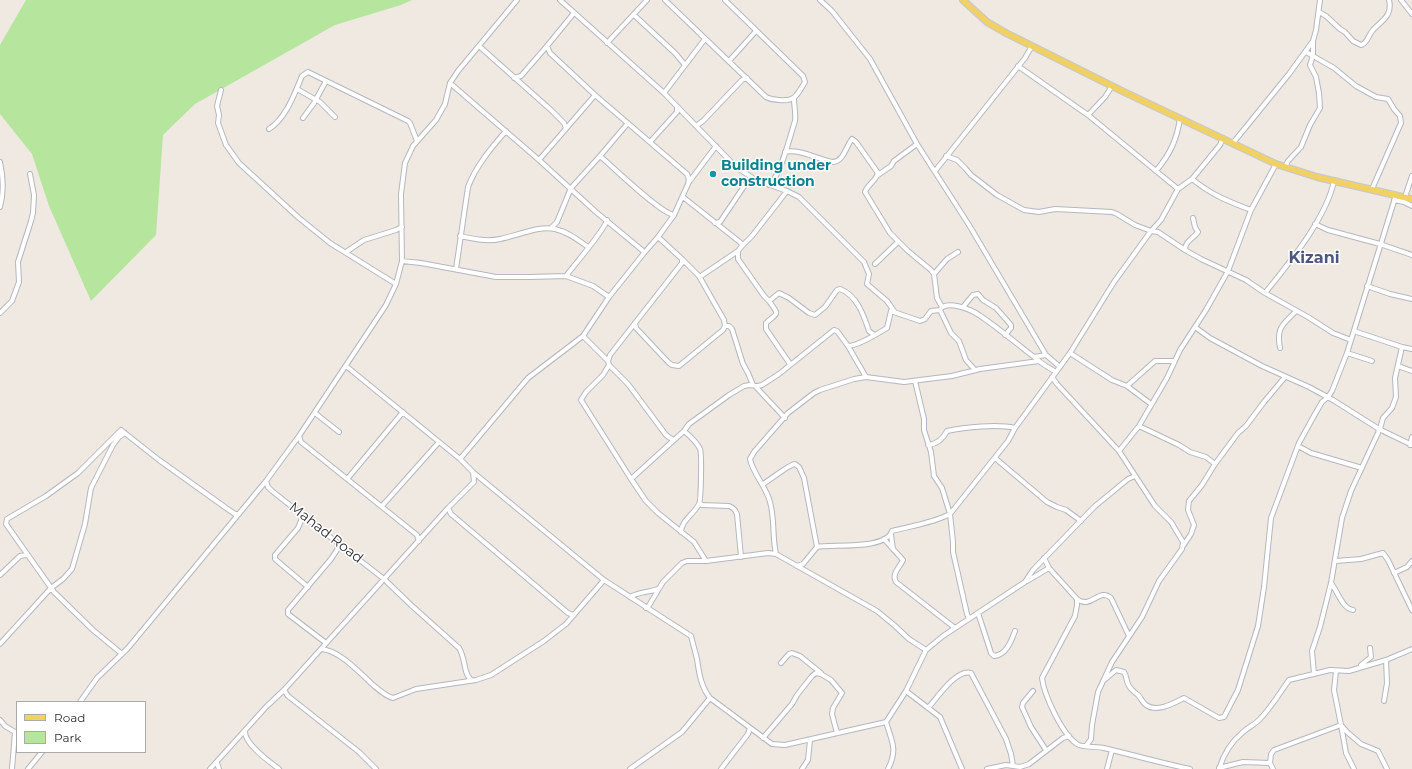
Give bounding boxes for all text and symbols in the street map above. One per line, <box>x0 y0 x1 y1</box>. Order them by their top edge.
place label: Building under construction <box>721 158 831 190</box>
marker: Building under construction <box>708 169 718 179</box>
district label: Kizani <box>1288 248 1340 268</box>
street label: Mahad Road <box>286 499 366 567</box>
legend <box>16 701 146 753</box>
text: Road <box>54 710 85 725</box>
text: Park <box>54 730 81 745</box>

